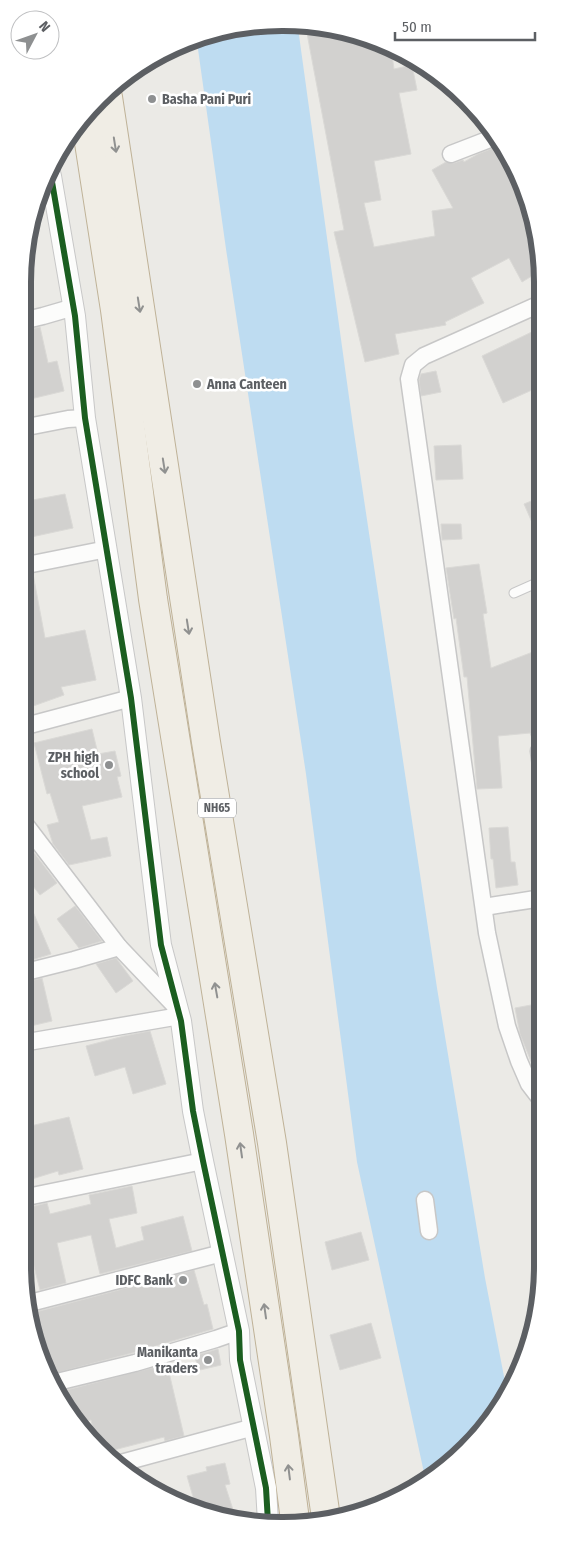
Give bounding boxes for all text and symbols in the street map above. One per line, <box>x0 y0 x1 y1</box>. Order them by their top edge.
north arrow <box>10 10 60 60</box>
scale bar <box>395 10 535 42</box>
text: N <box>35 18 54 36</box>
text: 50 m <box>402 18 432 36</box>
place label: Basha Pani Puri <box>162 91 252 108</box>
marker: Basha Pani Puri <box>146 93 158 105</box>
one-way arrow <box>110 136 120 152</box>
one-way arrow <box>135 297 145 313</box>
place label: Anna Canteen <box>206 376 287 393</box>
marker: Anna Canteen <box>191 378 203 390</box>
one-way arrow <box>159 458 169 474</box>
one-way arrow <box>184 618 194 634</box>
place label: ZPH high school <box>48 749 99 782</box>
marker: ZPH high school <box>103 759 115 771</box>
road number: NH65 <box>198 798 236 818</box>
one-way arrow <box>210 982 220 998</box>
one-way arrow <box>236 1143 246 1159</box>
place label: IDFC Bank <box>116 1272 174 1289</box>
marker: IDFC Bank <box>177 1274 189 1286</box>
one-way arrow <box>260 1304 270 1320</box>
place label: Manikanta traders <box>137 1344 198 1377</box>
marker: Manikanta traders <box>202 1354 214 1366</box>
one-way arrow <box>284 1464 294 1480</box>

